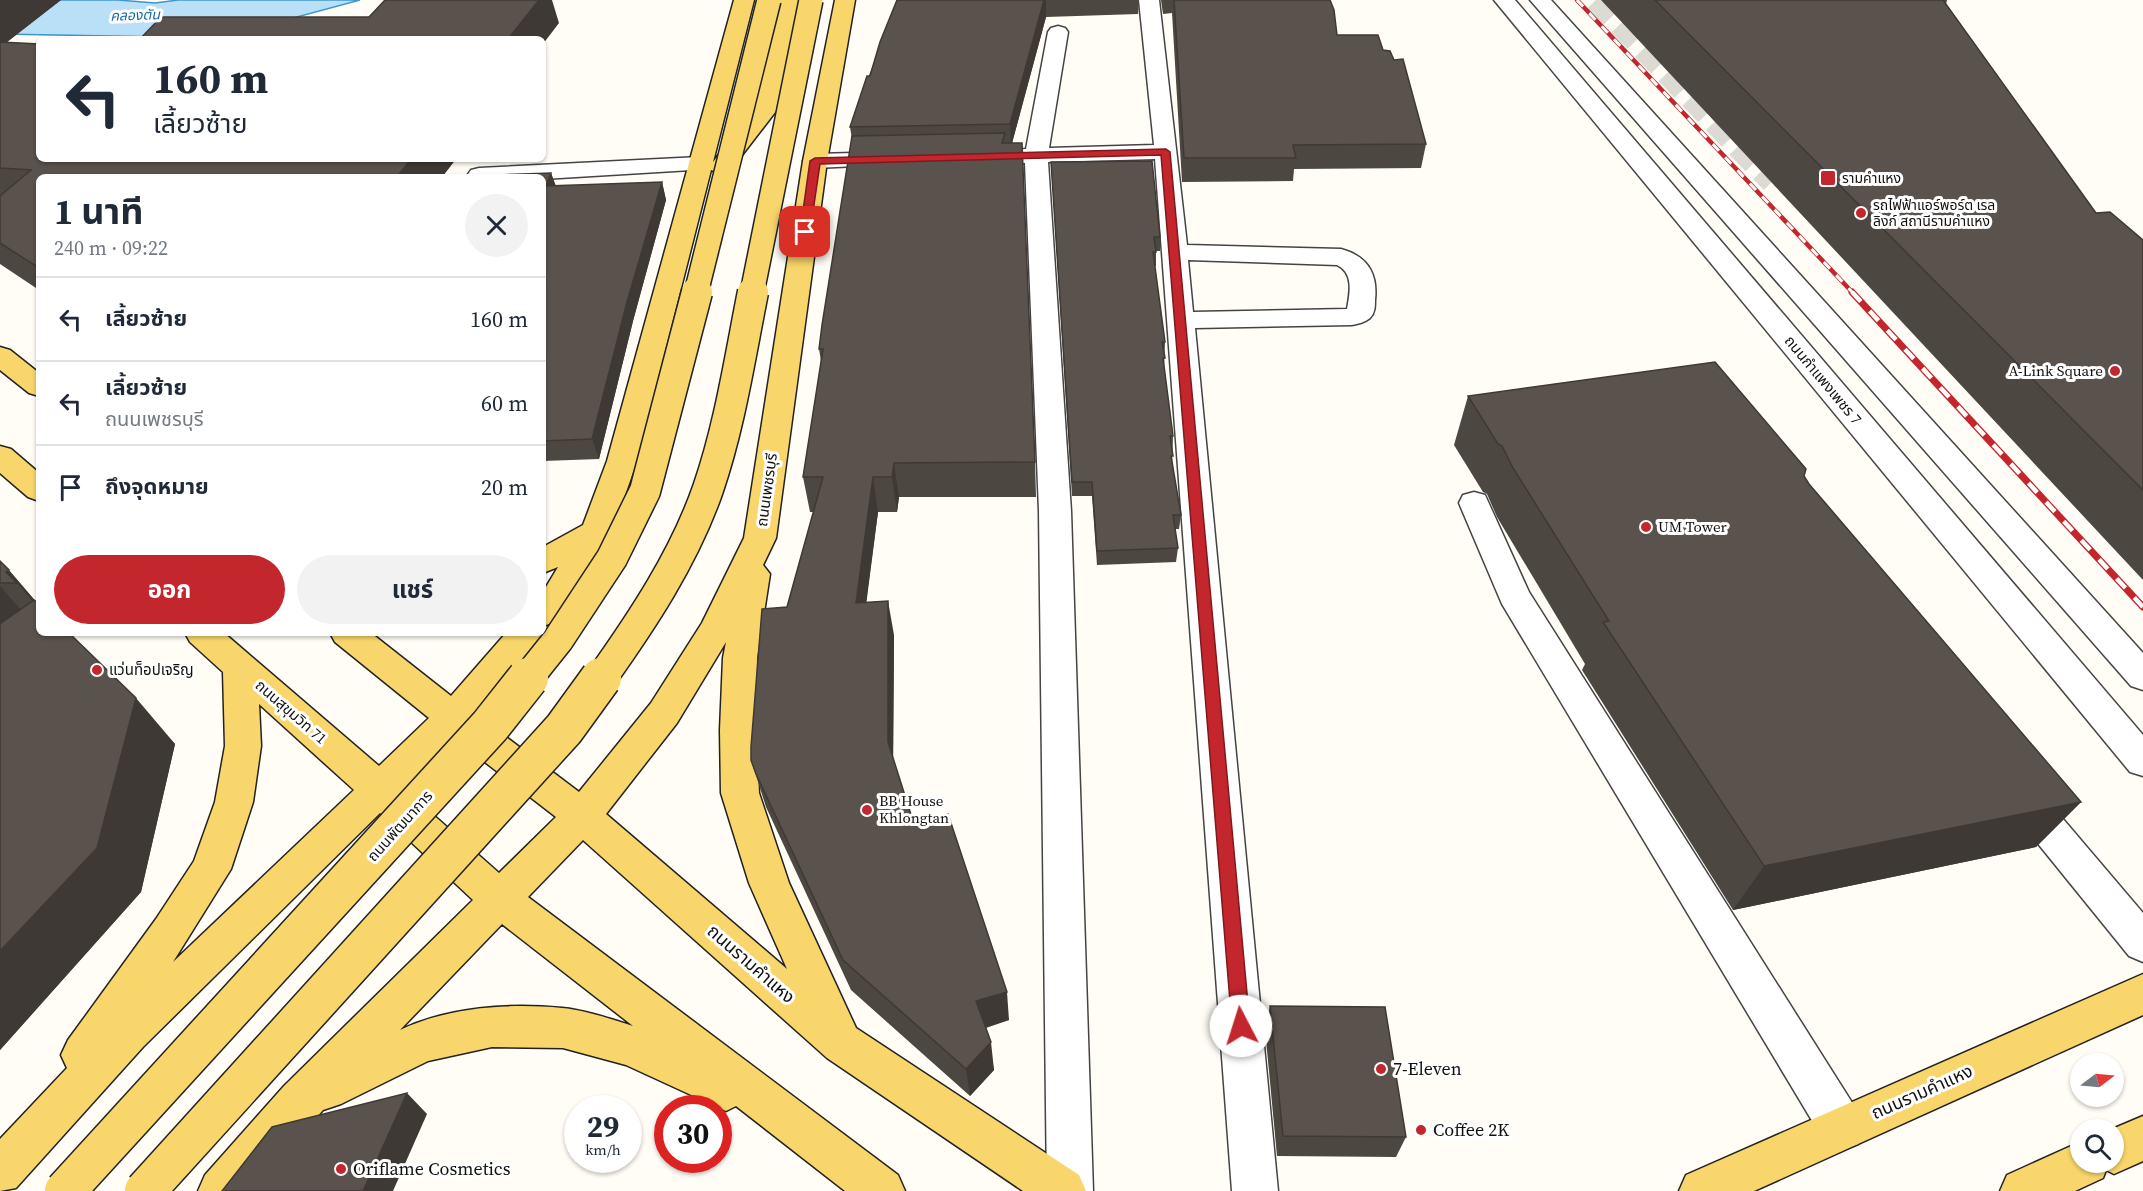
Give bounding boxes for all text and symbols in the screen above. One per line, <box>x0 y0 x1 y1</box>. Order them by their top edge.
water label: คลองตัน <box>110 4 162 26</box>
text: 160 m <box>153 49 268 107</box>
icon: left <box>54 60 132 138</box>
text: เลี้ยวซ้าย <box>153 105 247 142</box>
place label: รามคำแหง <box>1842 168 1901 188</box>
marker: รามคำแหง <box>1819 169 1837 187</box>
text: 1 นาที <box>54 187 143 236</box>
button: close <box>465 194 528 257</box>
place label: รถไฟฟ้าแอร์พอร์ต เรล ลิงก์ สถานีรามคำแหง <box>1873 195 1995 231</box>
pin <box>779 206 830 257</box>
marker: รถไฟฟ้าแอร์พอร์ต เรล ลิงก์ สถานีรามคำแหง <box>1854 206 1868 220</box>
icon: arrive <box>788 215 821 248</box>
text: 240 m · 09:22 <box>54 234 168 262</box>
icon: left <box>54 303 87 336</box>
text: เลี้ยวซ้าย <box>105 303 187 333</box>
text: 160 m <box>470 304 528 334</box>
street label: ถนนกำแพงเพชร 7 <box>1780 331 1867 429</box>
place label: A-Link Square <box>2008 360 2103 381</box>
marker: A-Link Square <box>2108 364 2122 378</box>
text: เลี้ยวซ้าย <box>105 372 187 402</box>
icon: left <box>54 387 87 420</box>
text: 60 m <box>481 388 528 418</box>
text: ถนนเพชรบุรี <box>105 405 204 433</box>
street label: ถนนเพชรบุรี <box>751 452 782 528</box>
icon: arrive <box>54 471 87 504</box>
text: ถึงจุดหมาย <box>105 471 209 501</box>
text: 20 m <box>481 472 528 502</box>
place label: UM Tower <box>1658 516 1728 537</box>
marker: UM Tower <box>1639 520 1653 534</box>
button: ออก <box>54 555 285 624</box>
button: แชร์ <box>297 555 528 624</box>
place label: แว่นท็อปเจริญ <box>109 659 194 680</box>
marker: แว่นท็อปเจริญ <box>90 663 104 677</box>
street label: ถนนสุขุมวิท 71 <box>251 675 332 749</box>
street label: ถนนพัฒนาการ <box>362 786 437 866</box>
place label: BB House Khlongtan <box>879 790 949 828</box>
marker: BB House Khlongtan <box>860 803 874 817</box>
street label: ถนนรามคำแหง <box>702 918 801 1009</box>
position arrow <box>1209 994 1273 1058</box>
north arrow <box>2070 1053 2124 1107</box>
map controls <box>2070 1053 2124 1173</box>
place label: 7-Eleven <box>1393 1056 1462 1081</box>
street label: ถนนรามคำแหง <box>1867 1058 1977 1125</box>
marker: 7-Eleven <box>1374 1062 1388 1076</box>
speed limit sign: 30 <box>654 1095 732 1173</box>
text: 29 <box>587 1106 619 1147</box>
place label: Coffee 2K <box>1433 1117 1509 1142</box>
button: search <box>2070 1119 2124 1173</box>
marker: Coffee 2K <box>1414 1123 1428 1137</box>
text: km/h <box>585 1139 621 1160</box>
place label: Oriflame Cosmetics <box>353 1156 511 1181</box>
marker: Oriflame Cosmetics <box>334 1162 348 1176</box>

